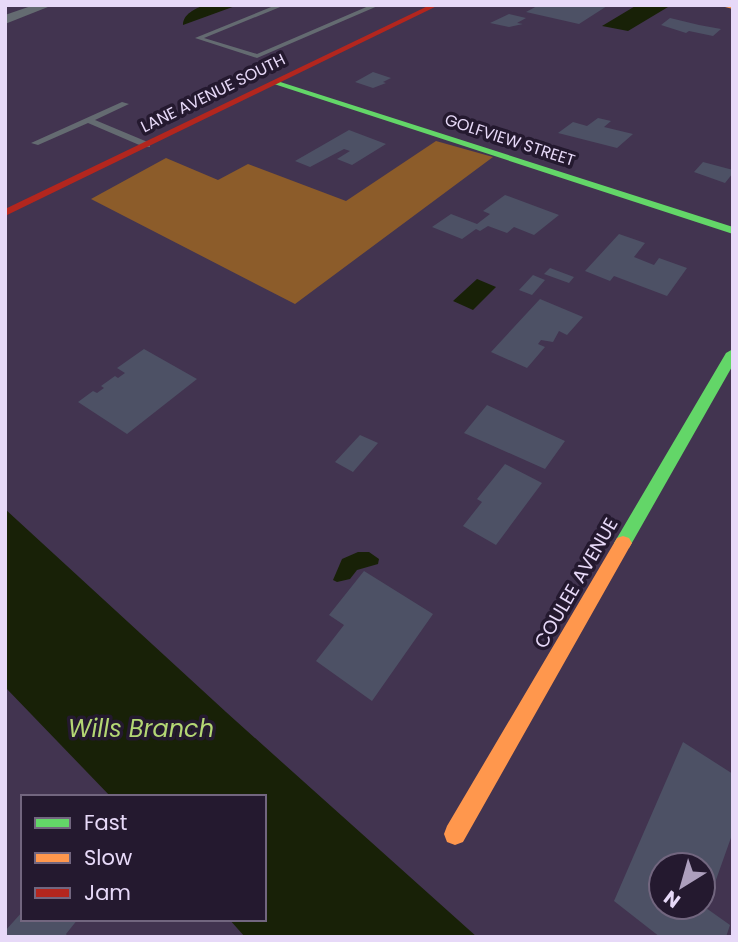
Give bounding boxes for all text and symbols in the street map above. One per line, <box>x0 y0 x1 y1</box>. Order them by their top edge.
street label: LANE AVENUE SOUTH <box>137 48 289 138</box>
street label: GOLFVIEW STREET <box>442 108 578 172</box>
street label: COULEE AVENUE <box>528 513 624 653</box>
water label: Wills Branch <box>68 712 214 745</box>
legend <box>21 795 266 921</box>
text: Fast <box>84 808 127 837</box>
text: Slow <box>84 843 132 872</box>
north arrow <box>647 851 717 921</box>
text: Jam <box>84 878 131 907</box>
text: N <box>658 884 686 914</box>

